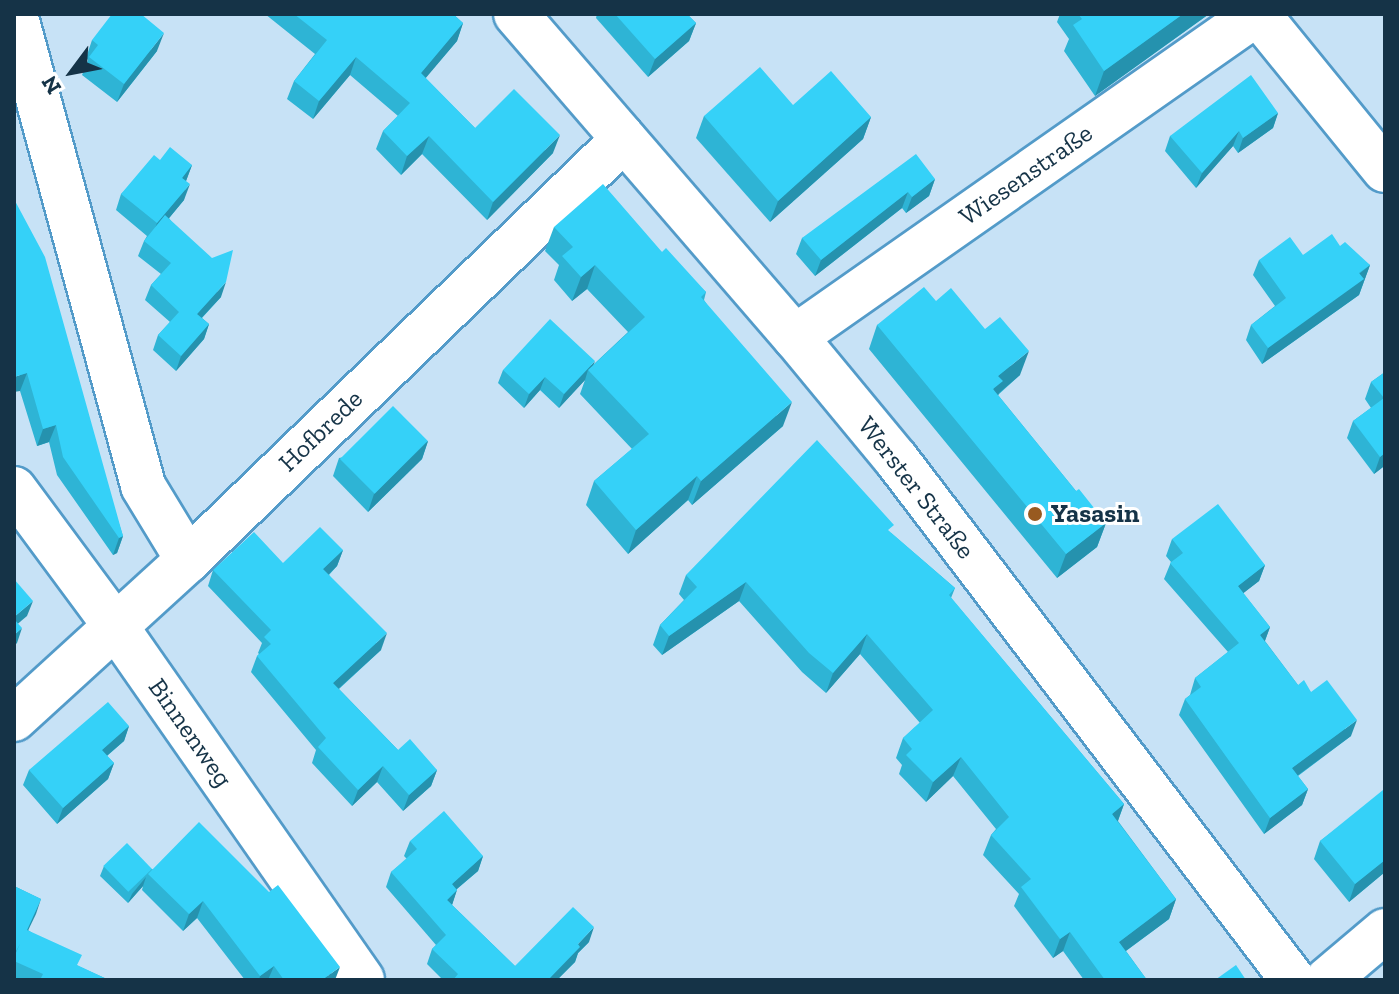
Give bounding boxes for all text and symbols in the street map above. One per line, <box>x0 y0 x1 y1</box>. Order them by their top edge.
north arrow <box>32 32 112 112</box>
text: N <box>35 71 67 99</box>
street label: Wiesenstraße <box>953 118 1099 232</box>
street label: Hofbrede <box>273 384 369 478</box>
street label: Werster Straße <box>851 410 981 566</box>
place label: Yasasin <box>1051 498 1139 530</box>
marker: Yasasin <box>1026 505 1044 523</box>
street label: Binnenweg <box>141 673 239 793</box>

